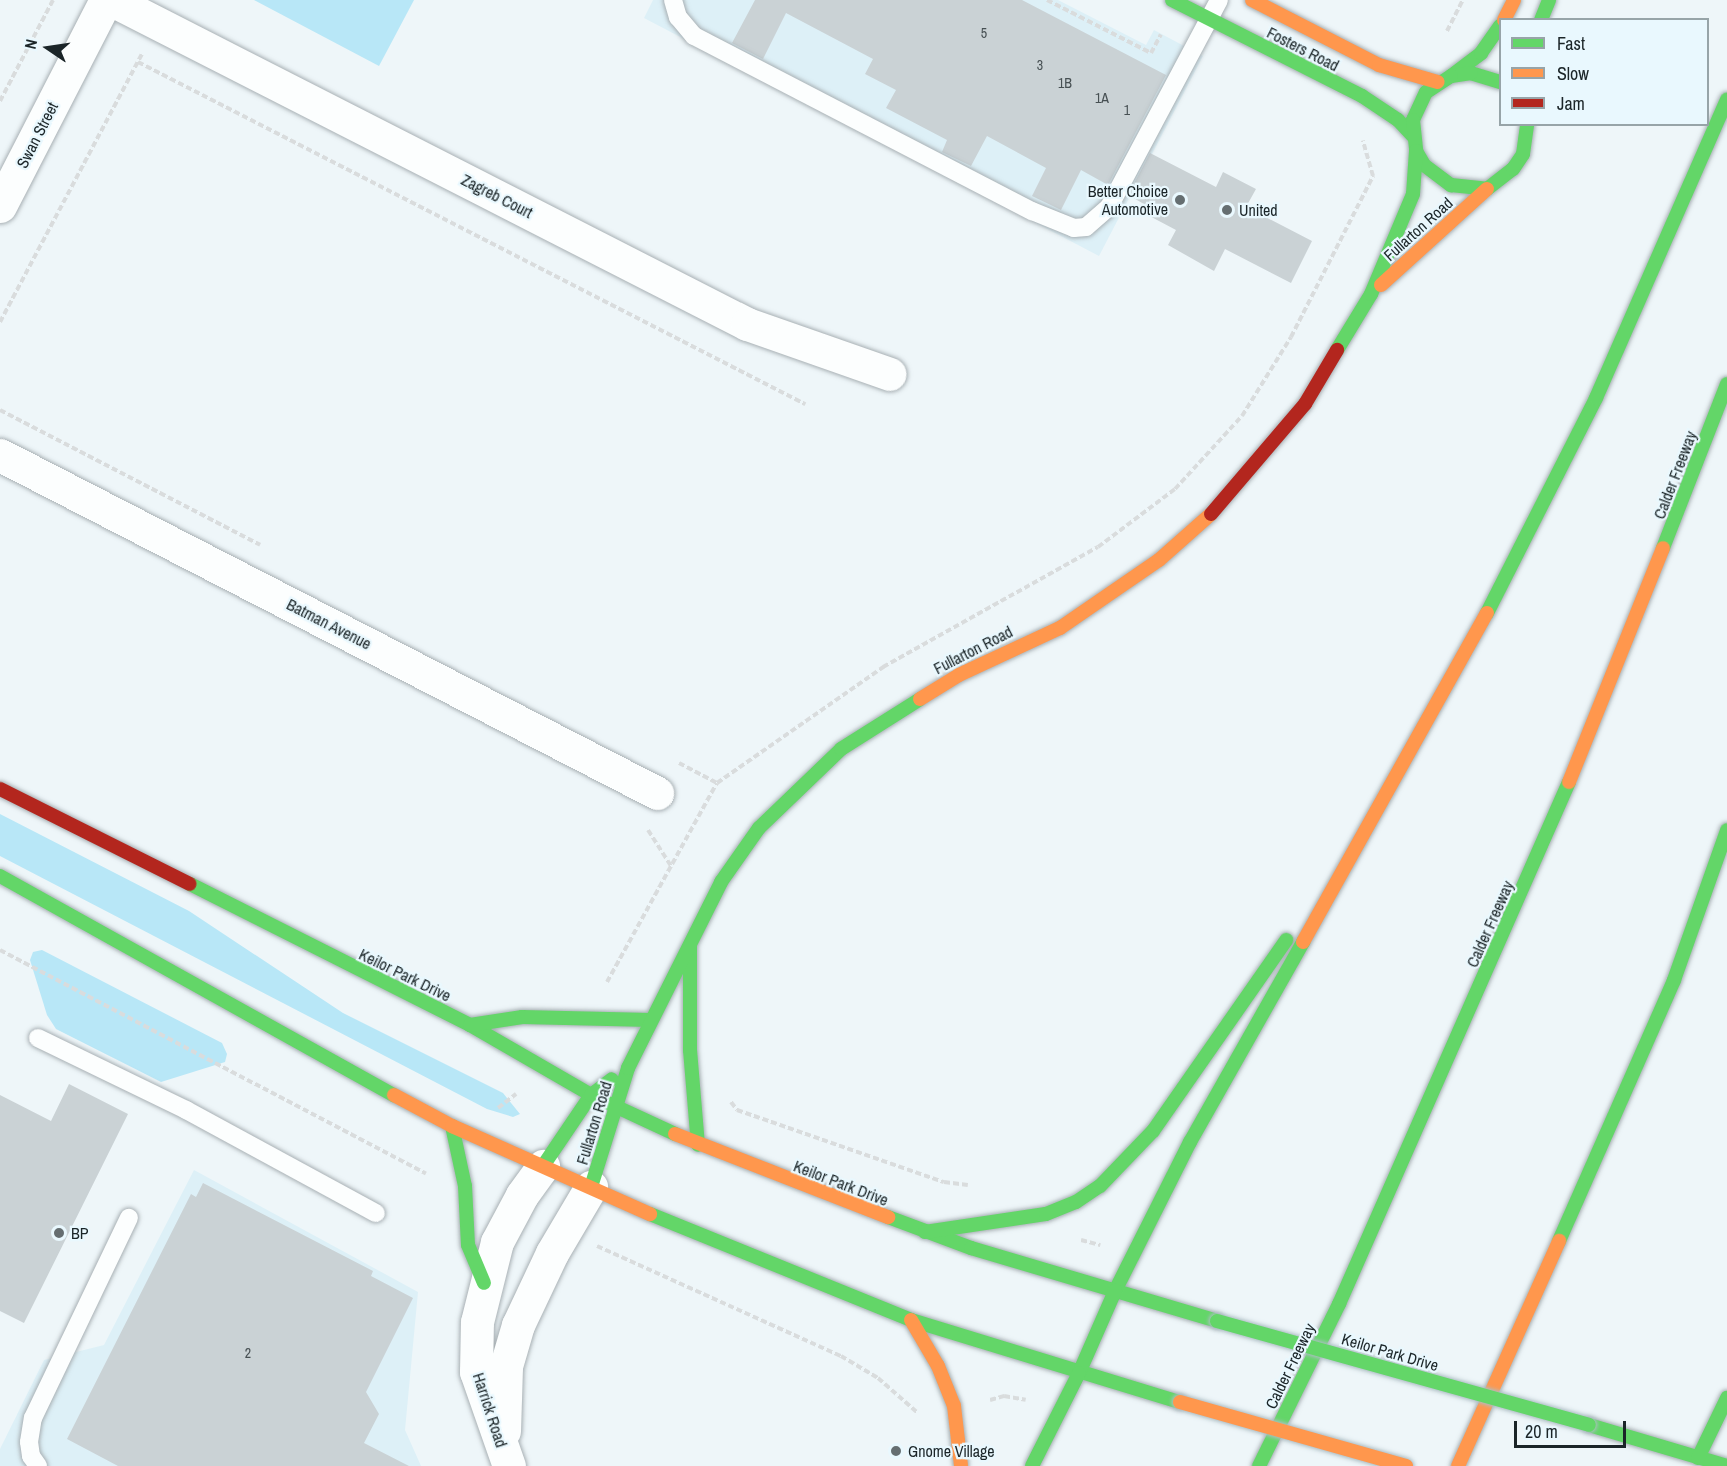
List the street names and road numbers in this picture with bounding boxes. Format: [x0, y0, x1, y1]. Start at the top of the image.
street label: Fosters Road [1264, 23, 1342, 75]
street label: Swan Street [12, 99, 62, 171]
street label: Zagreb Court [458, 170, 536, 222]
street label: Fullarton Road [1380, 193, 1456, 265]
street label: Calder Freeway [1649, 428, 1701, 522]
street label: Batman Avenue [283, 594, 375, 654]
street label: Fullarton Road [930, 622, 1016, 678]
street label: Calder Freeway [1462, 878, 1518, 970]
street label: Keilor Park Drive [356, 944, 454, 1006]
street label: Fullarton Road [572, 1079, 616, 1167]
street label: Keilor Park Drive [791, 1156, 891, 1210]
street label: Calder Freeway [1261, 1320, 1319, 1412]
street label: Keilor Park Drive [1339, 1329, 1441, 1375]
street label: Harrick Road [469, 1370, 511, 1450]

